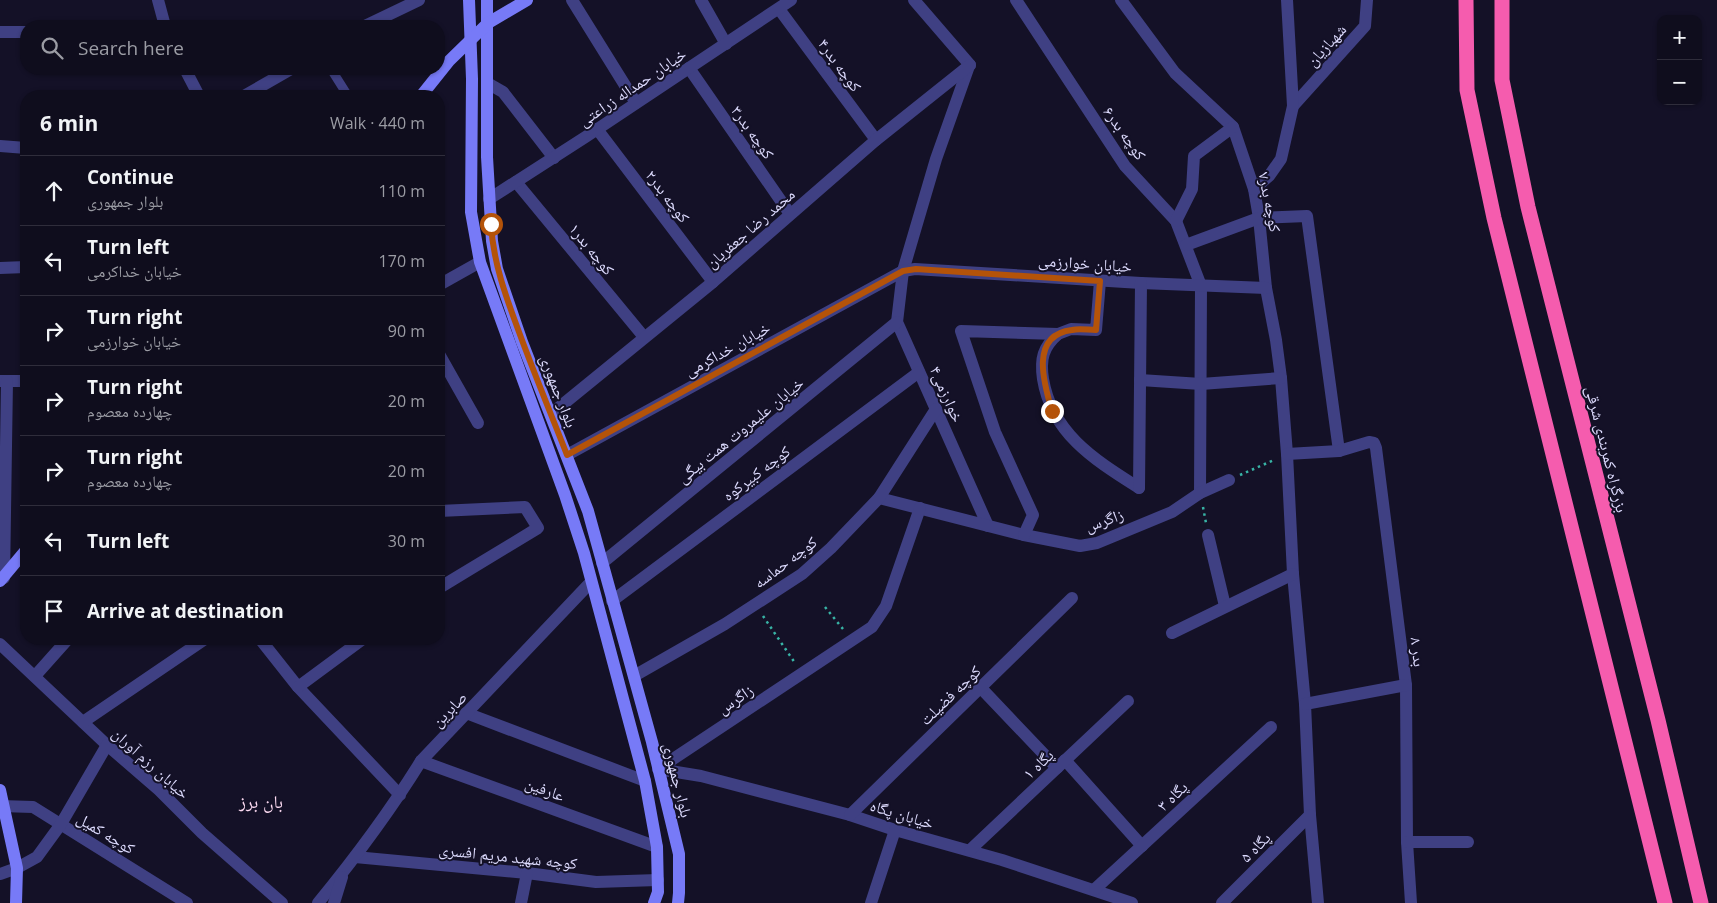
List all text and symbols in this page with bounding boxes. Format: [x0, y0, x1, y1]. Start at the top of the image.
map controls [1657, 15, 1702, 105]
button: + [1657, 15, 1702, 60]
street label: شهبازیان [1301, 19, 1351, 71]
search box [20, 20, 445, 75]
icon: search [38, 34, 66, 62]
street label: کوچه بدر۴ [813, 34, 867, 96]
text: Search here [78, 35, 184, 61]
street label: خیابان حمداله زراعتی [574, 43, 690, 131]
button: − [1657, 60, 1702, 105]
street label: کوچه بدر۳ [726, 101, 780, 164]
street label: کوچه بدر۶ [1098, 102, 1152, 165]
text: 6 min [40, 109, 98, 137]
text: Walk · 440 m [330, 112, 425, 134]
text: Continue [87, 164, 174, 190]
street label: کوچه بدر۲ [641, 165, 695, 227]
street label: کوچه بدر۷ [1253, 170, 1287, 234]
icon: ahead [40, 177, 68, 205]
text: 110 m [379, 180, 425, 202]
street label: محمد رضا جعفریان [701, 183, 799, 273]
text: بلوار جمهوری [87, 190, 163, 212]
route start [480, 213, 503, 236]
street label: کوچه بدر۱ [564, 218, 620, 280]
text: Turn left [87, 234, 169, 260]
icon: left [40, 247, 68, 275]
street label: خیابان خوارزمی [1037, 249, 1133, 277]
text: 170 m [379, 250, 425, 272]
text: خیابان خداکرمی [87, 260, 182, 282]
text: Turn right [87, 304, 182, 330]
street label: خیابان خداکرمی [680, 316, 774, 382]
icon: right [40, 317, 68, 345]
text: 90 m [388, 320, 425, 342]
text: خیابان خوارزمی [87, 330, 181, 352]
street label: بلوار جمهوری [535, 351, 583, 431]
street label: خوارزمی۴ [925, 362, 969, 426]
street label: خیابان علیمروت همت بیگی [672, 372, 808, 488]
text: Turn right [87, 374, 182, 400]
street label: بزرگراه کمربندی شرقی [1581, 383, 1633, 515]
icon: right [40, 387, 68, 415]
text: 20 m [388, 390, 425, 412]
text: چهارده معصوم [87, 400, 173, 422]
route end [1041, 400, 1064, 423]
street label: کوچه کبیرکوه [717, 440, 795, 506]
text: Turn right [87, 444, 182, 470]
icon: right [40, 457, 68, 485]
text: 20 m [388, 460, 425, 482]
text: چهارده معصوم [87, 470, 173, 492]
street label: زاگرس [1082, 503, 1126, 537]
icon: left [40, 527, 68, 555]
text: Turn left [87, 528, 169, 554]
text: 30 m [388, 530, 425, 552]
street label: کوچه حماسه [749, 531, 822, 593]
icon: arrive [40, 597, 68, 625]
text: Arrive at destination [87, 598, 284, 624]
street label: بدر ۸ [1405, 636, 1431, 668]
street label: کوچه فضیلت [914, 660, 986, 730]
street label: زاگرس [713, 679, 757, 719]
street label: صابرین [426, 686, 472, 732]
street label: خیابان رزم آوران [108, 722, 194, 804]
street label: بلوار جمهوری [658, 740, 698, 820]
street label: پگاه ۱ [1018, 744, 1058, 784]
street label: عارفین [522, 772, 568, 806]
street label: پگاه ۳ [1152, 776, 1192, 816]
district label: بان برز [238, 789, 283, 813]
street label: خیابان پگاه [868, 794, 936, 834]
street label: کوچه کمیل [73, 807, 139, 859]
street label: پگاه ۵ [1235, 827, 1275, 867]
street label: کوچه شهید مریم افسری [438, 838, 579, 874]

